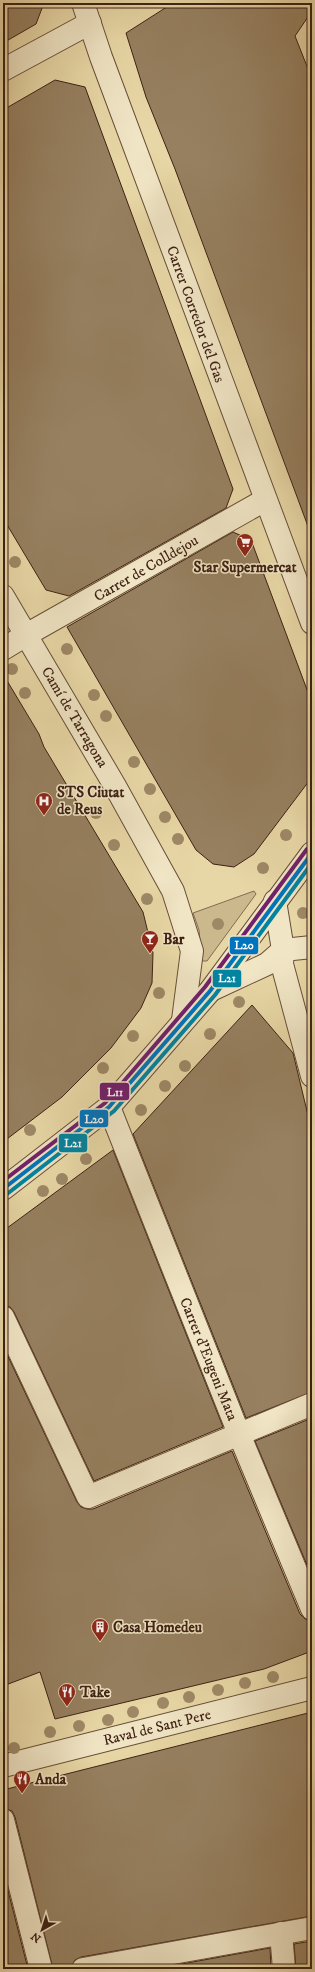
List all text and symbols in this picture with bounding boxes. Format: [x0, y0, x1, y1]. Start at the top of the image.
street label: Carrer Corredor del Gas [162, 243, 229, 385]
street label: Carrer de Colldejou [91, 531, 202, 606]
supermarket icon: Star Supermercat [235, 532, 255, 557]
place label: Star Supermercat [194, 558, 297, 577]
street label: Camí de Tarragona [37, 663, 112, 772]
place label: STS Ciutat de Reus [57, 783, 124, 819]
hospital icon: STS Ciutat de Reus [34, 791, 54, 816]
bar icon: Bar [140, 929, 160, 954]
place label: Bar [163, 930, 185, 949]
line badge: L20 [229, 936, 259, 955]
text: L20 [234, 939, 254, 953]
line badge: L21 [212, 969, 242, 988]
text: L21 [218, 972, 236, 986]
line badge: L11 [99, 1082, 130, 1101]
text: L11 [107, 1086, 123, 1100]
line badge: L20 [79, 1109, 109, 1128]
text: L20 [84, 1113, 104, 1127]
line badge: L21 [58, 1133, 88, 1153]
text: L21 [64, 1137, 82, 1151]
street label: Carrer d'Eugeni Mata [175, 1295, 242, 1424]
building icon: Casa Homedeu [90, 1617, 110, 1642]
place label: Casa Homedeu [113, 1618, 203, 1637]
restaurant icon: Take [57, 1682, 77, 1707]
place label: Take [79, 1683, 111, 1702]
street label: Raval de Sant Pere [101, 1705, 213, 1750]
restaurant icon: Anda [12, 1769, 32, 1794]
place label: Anda [34, 1770, 67, 1789]
north arrow [22, 1910, 62, 1950]
text: N [28, 1929, 44, 1945]

